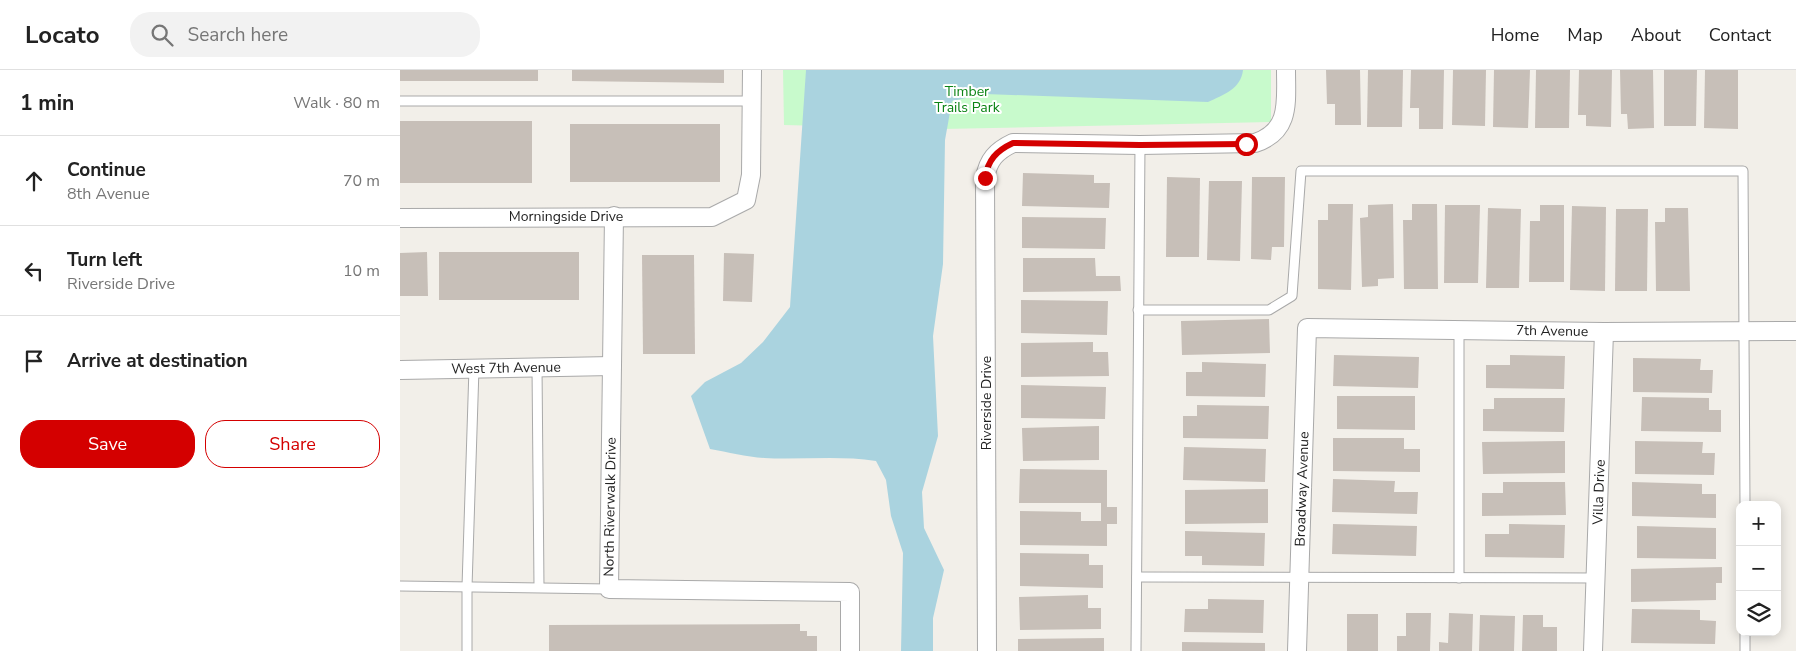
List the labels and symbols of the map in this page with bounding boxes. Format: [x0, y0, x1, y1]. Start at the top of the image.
park label: Timber Trails Park [934, 82, 1001, 117]
route start [1235, 133, 1258, 156]
route end [974, 167, 997, 190]
street label: Morningside Drive [509, 207, 623, 226]
street label: 7th Avenue [1516, 321, 1588, 341]
street label: Riverside Drive [977, 356, 996, 450]
street label: West 7th Avenue [451, 358, 561, 378]
street label: Broadway Avenue [1290, 431, 1314, 547]
street label: North Riverwalk Drive [599, 437, 621, 577]
street label: Villa Drive [1588, 459, 1610, 526]

